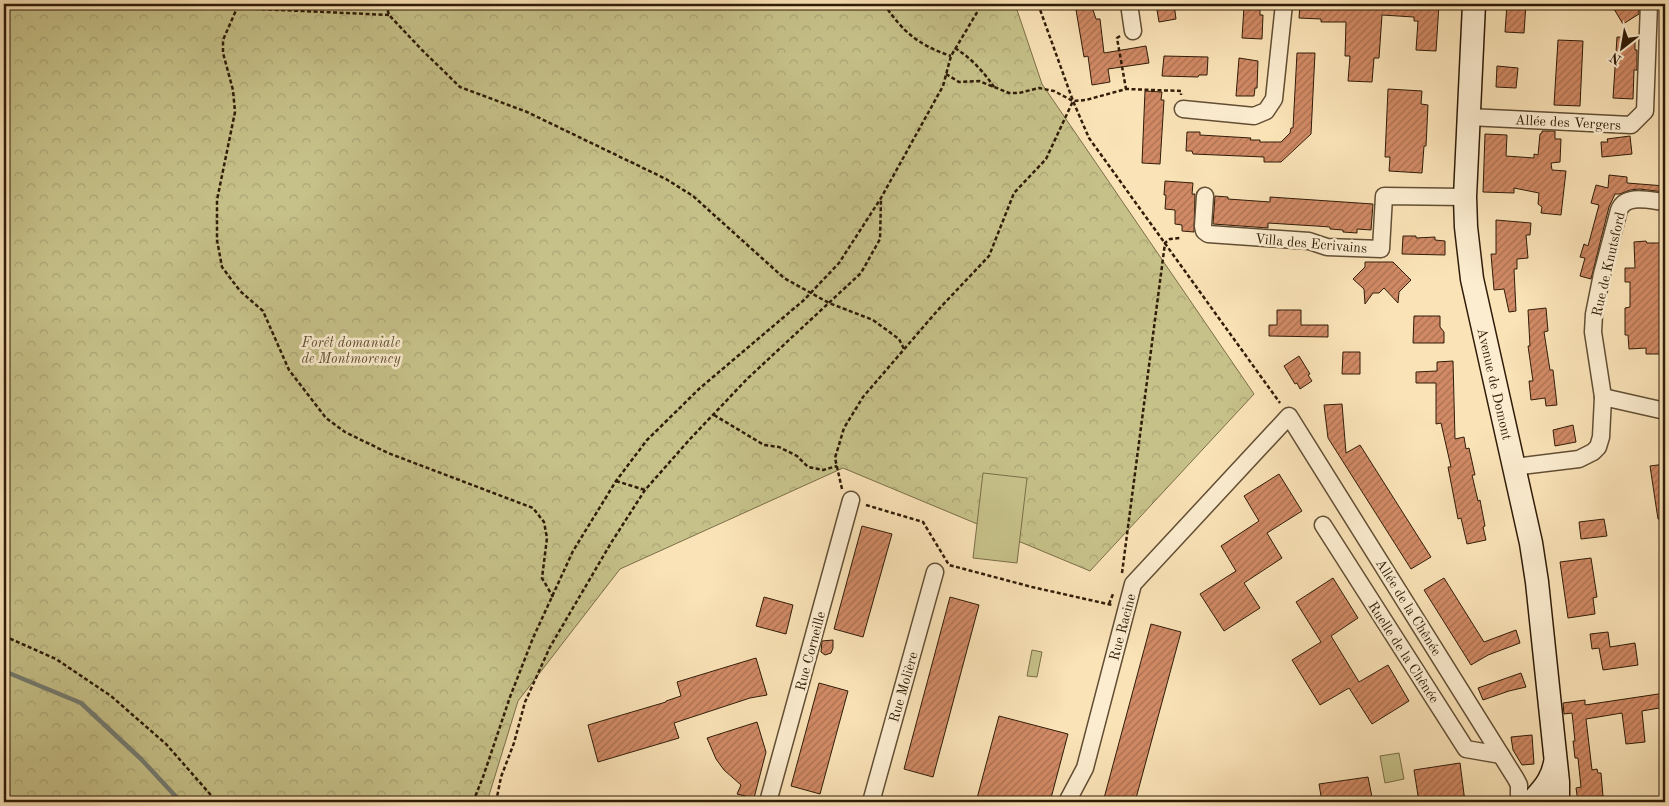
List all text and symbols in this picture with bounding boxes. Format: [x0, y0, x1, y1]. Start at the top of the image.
north arrow [1596, 22, 1646, 72]
text: N [1607, 49, 1624, 67]
street label: Allée des Vergers [1515, 113, 1621, 133]
street label: Rue de Knutsford [1590, 211, 1628, 318]
street label: Villa des Ecrivains [1254, 232, 1368, 256]
street label: Avenue de Domont [1474, 327, 1514, 442]
park label: Forêt domaniale de Montmorency [301, 336, 401, 367]
street label: Allée de la Chênée [1373, 557, 1444, 658]
street label: Rue Racine [1107, 592, 1139, 662]
street label: Ruelle de la Chênée [1365, 599, 1441, 706]
street label: Rue Corneille [794, 610, 828, 693]
street label: Rue Molière [887, 650, 921, 724]

